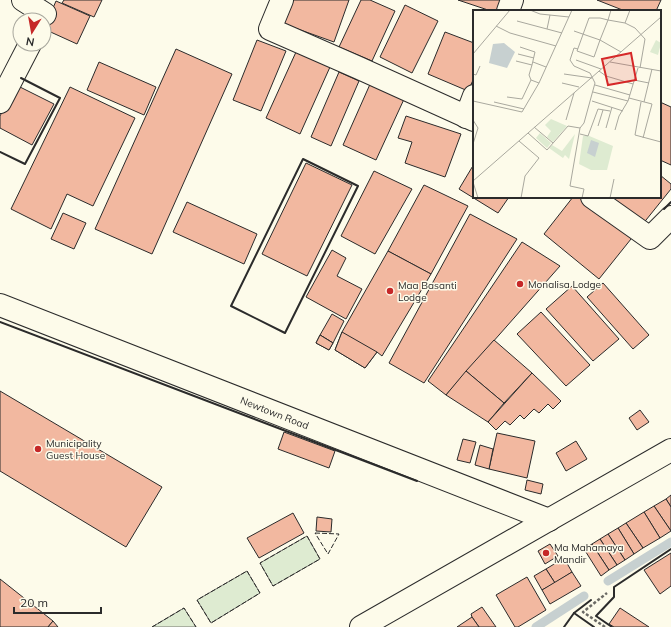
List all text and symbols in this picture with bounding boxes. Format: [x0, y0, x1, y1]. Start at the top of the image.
inset map [473, 10, 661, 198]
north arrow [12, 12, 52, 52]
text: N [25, 34, 36, 49]
place label: Monalisa Lodge [528, 278, 601, 291]
place label: Maa Basanti Lodge [398, 279, 457, 304]
marker: Monalisa Lodge [515, 279, 525, 289]
marker: Maa Basanti Lodge [385, 286, 395, 296]
street label: Newtown Road [239, 393, 311, 432]
place label: Municipality Guest House [46, 437, 105, 462]
marker: Municipality Guest House [33, 444, 43, 454]
place label: Ma Mahamaya Mandir [554, 541, 624, 566]
marker: Ma Mahamaya Mandir [541, 548, 551, 558]
scale bar [14, 589, 101, 615]
text: 20 m [20, 595, 48, 610]

